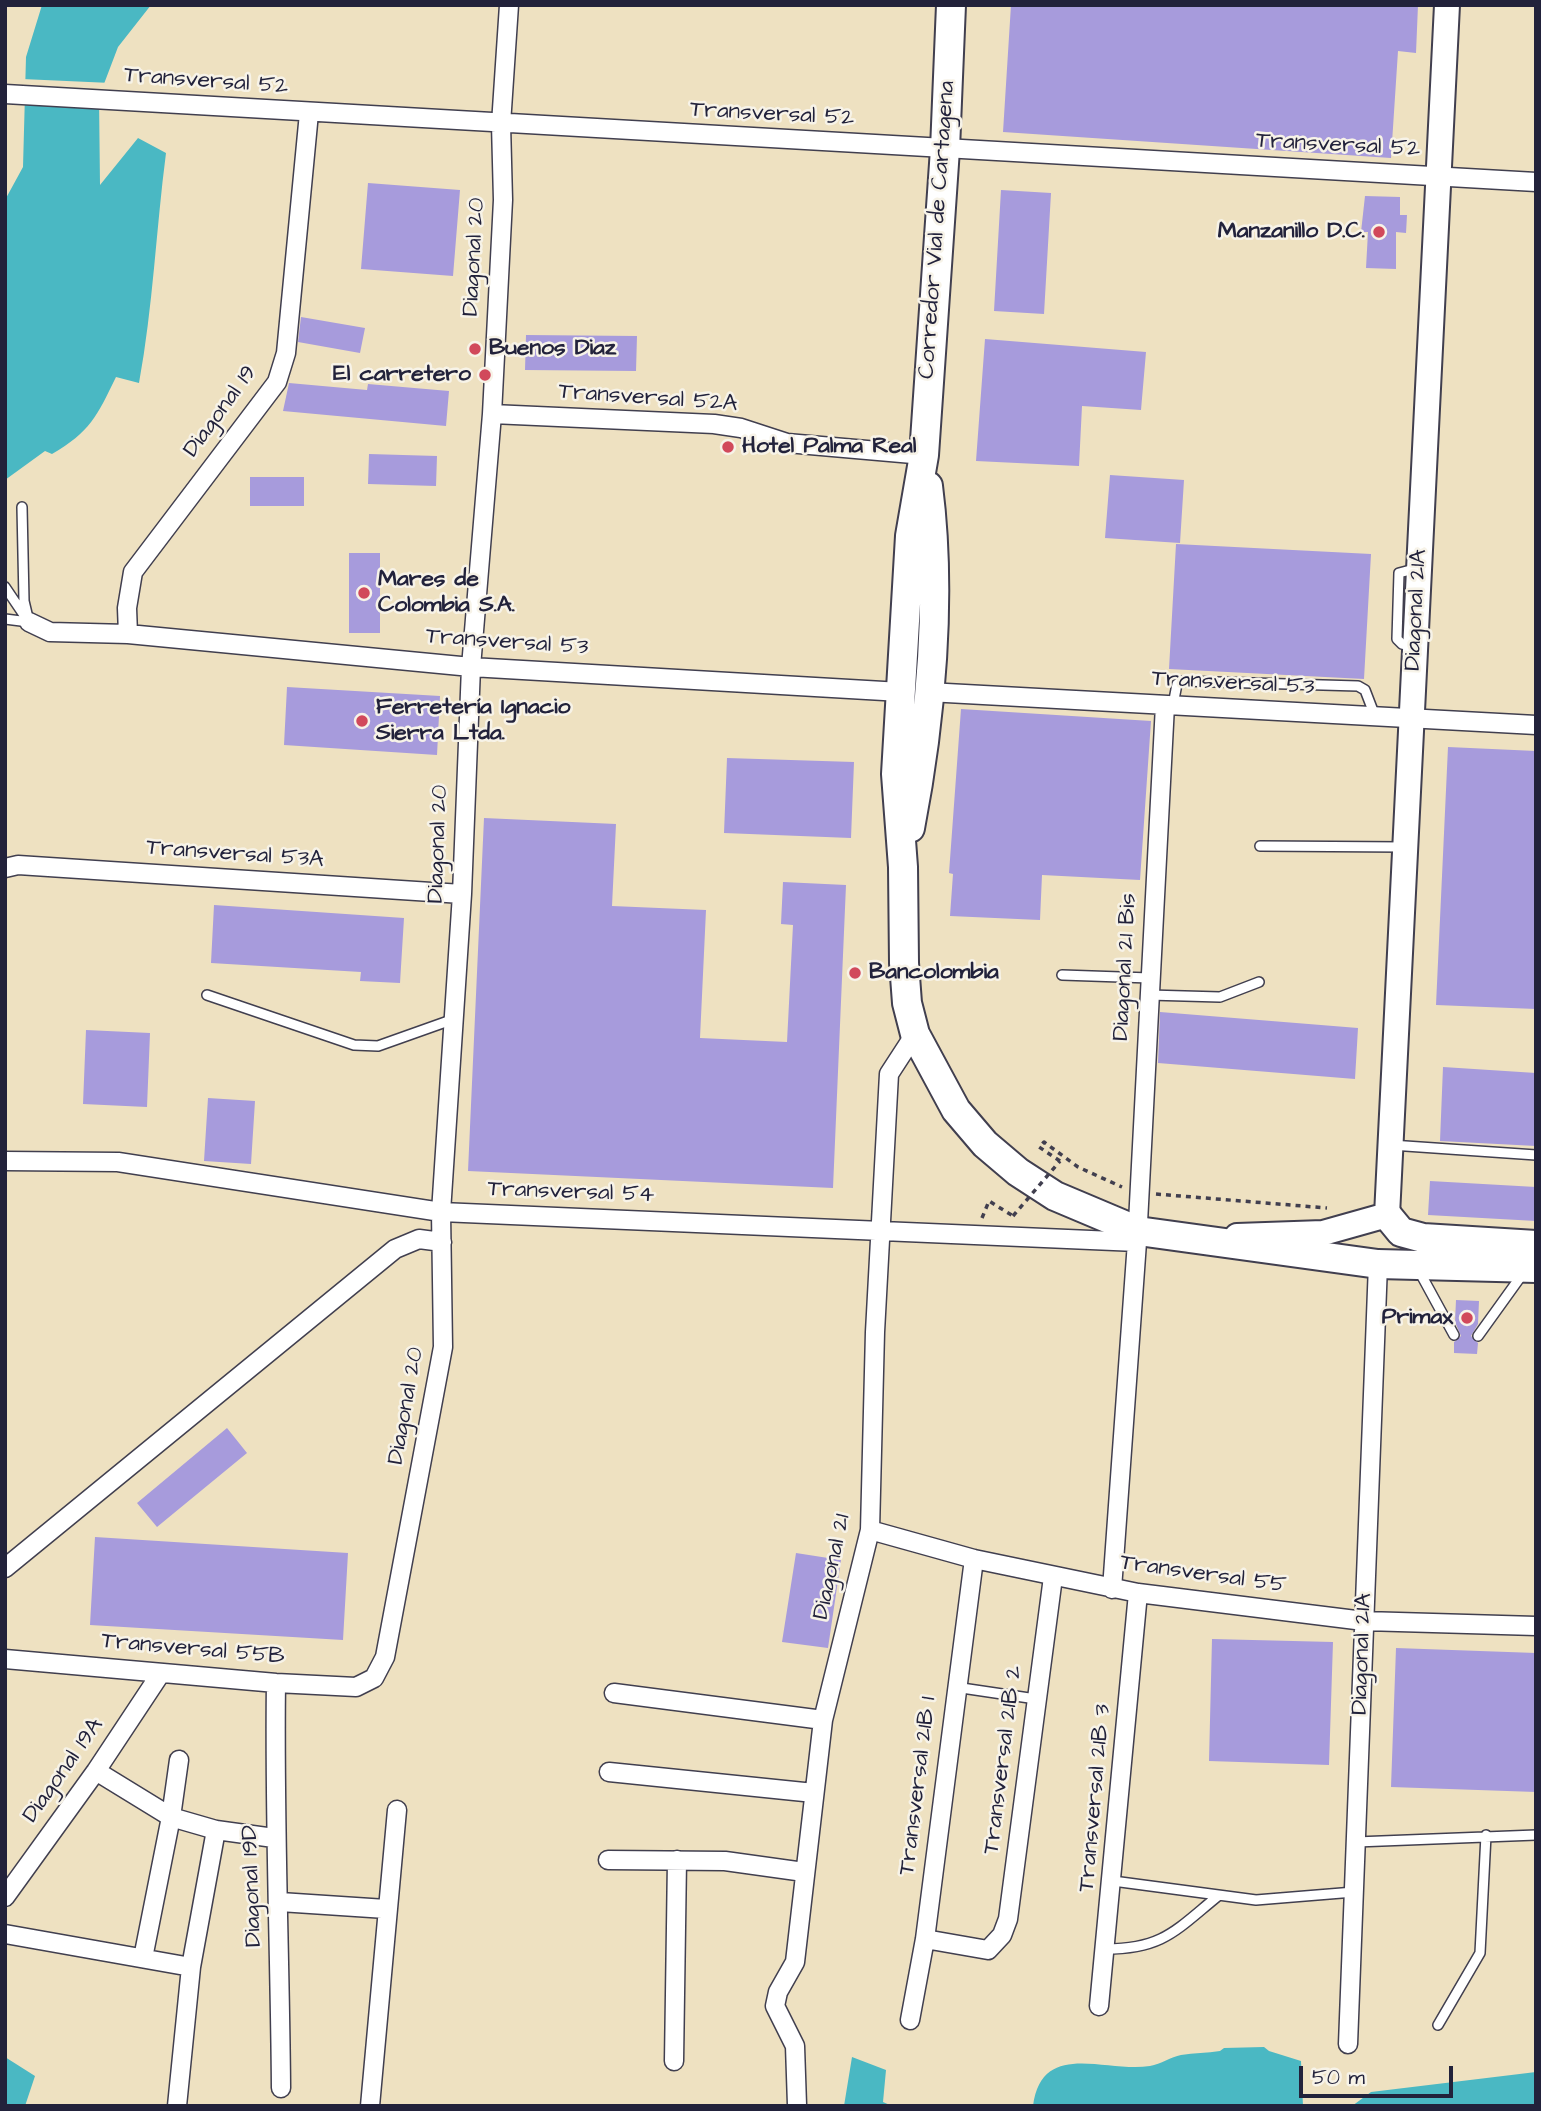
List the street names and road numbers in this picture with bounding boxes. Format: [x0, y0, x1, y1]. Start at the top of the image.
street label: Transversal 52 [123, 63, 289, 101]
street label: Corredor Vial de Cartagena [914, 80, 962, 380]
street label: Transversal 52 [689, 97, 855, 133]
street label: Transversal 52 [1255, 128, 1421, 164]
street label: Diagonal 20 [458, 197, 492, 317]
street label: Diagonal 19 [178, 361, 264, 463]
street label: Transversal 52A [558, 379, 738, 419]
street label: Diagonal 21A [1400, 548, 1434, 672]
street label: Transversal 53 [425, 624, 589, 662]
street label: Transversal 53 [1151, 666, 1315, 702]
street label: Diagonal 20 [423, 784, 455, 904]
street label: Transversal 53A [145, 835, 325, 875]
street label: Diagonal 21 Bis [1108, 893, 1144, 1041]
street label: Transversal 54 [487, 1176, 655, 1210]
street label: Diagonal 20 [383, 1345, 431, 1467]
street label: Diagonal 21 [808, 1512, 858, 1622]
street label: Transversal 55 [1118, 1550, 1288, 1600]
street label: Diagonal 21A [1347, 1593, 1379, 1715]
street label: Transversal 55B [100, 1628, 286, 1672]
street label: Transversal 21B 2 [979, 1664, 1029, 1856]
street label: Transversal 21B 1 [894, 1695, 944, 1877]
street label: Transversal 21B 3 [1074, 1703, 1118, 1893]
street label: Diagonal 19A [18, 1713, 110, 1829]
street label: Diagonal 19D [237, 1825, 269, 1947]

